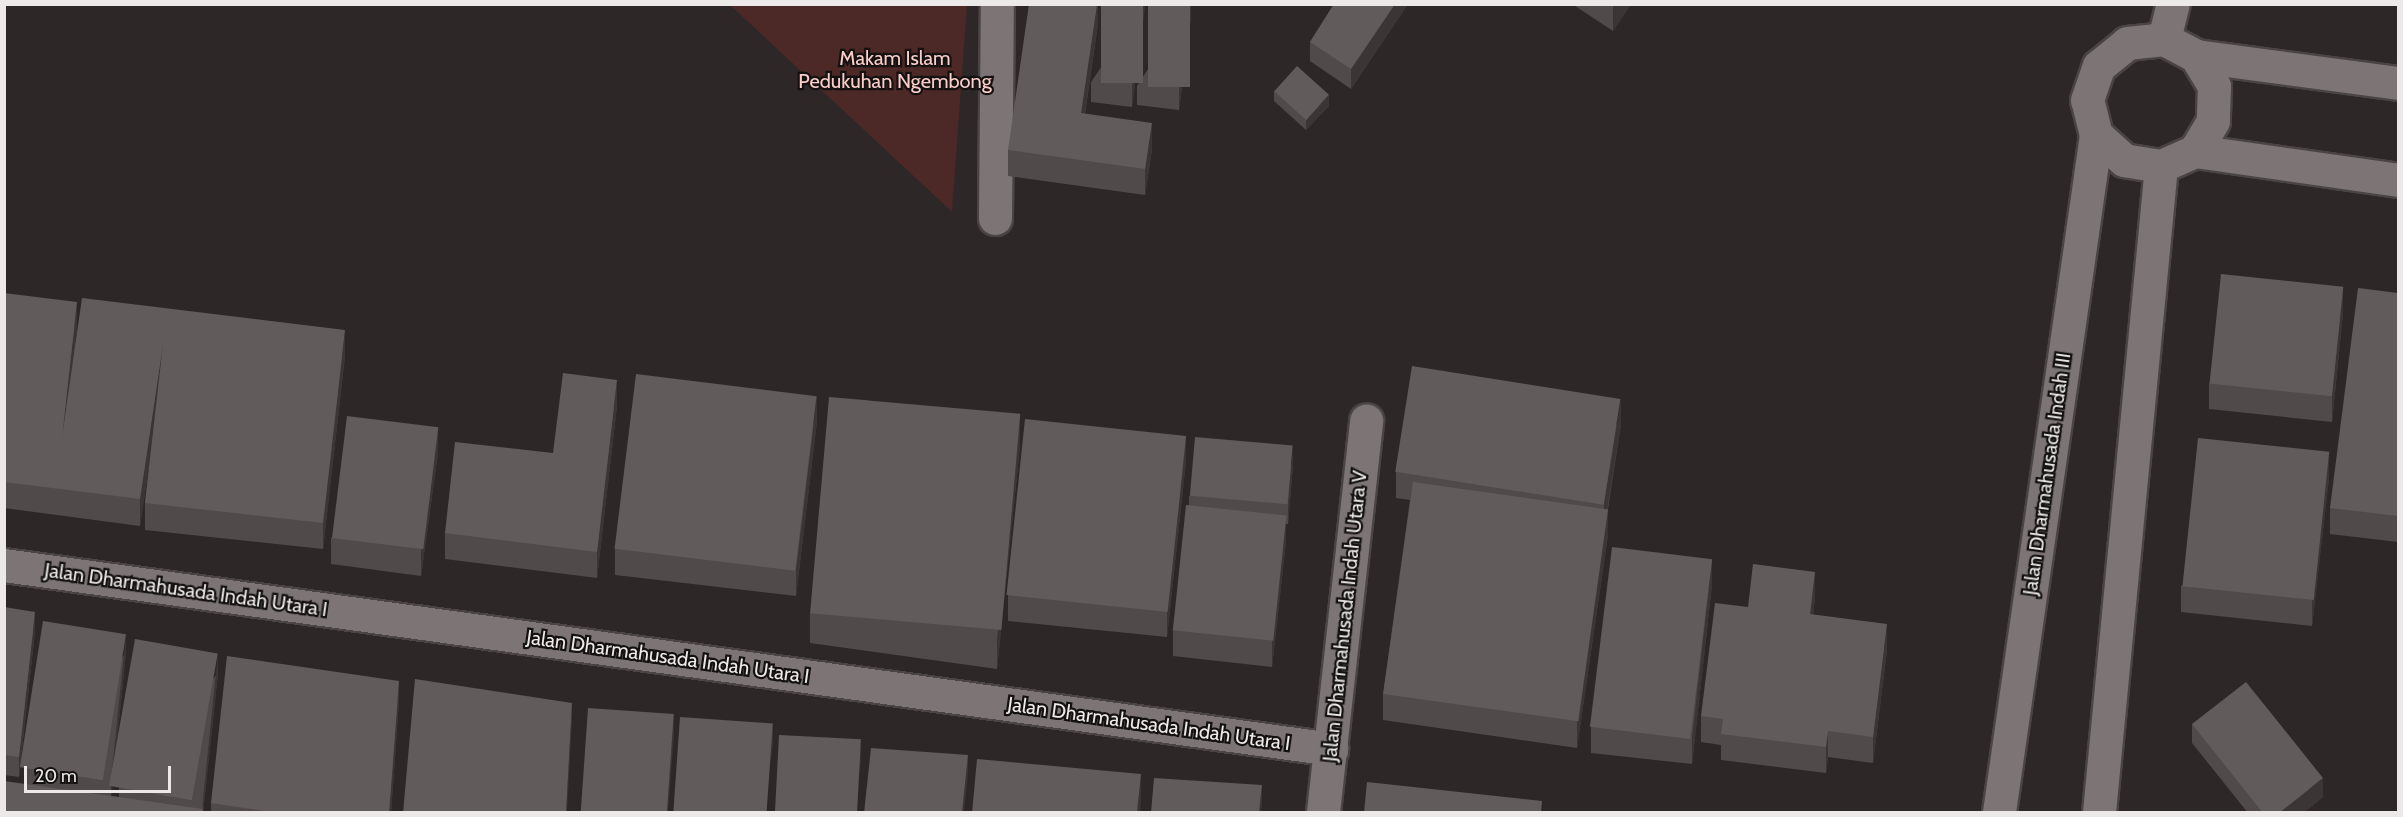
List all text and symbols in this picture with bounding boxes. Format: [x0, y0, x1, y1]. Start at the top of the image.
park label: Makam Islam Pedukuhan Ngembong [798, 46, 992, 93]
street label: Jalan Dharmahusada Indah III [2018, 351, 2076, 597]
street label: Jalan Dharmahusada Indah Utara V [1318, 469, 1372, 763]
street label: Jalan Dharmahusada Indah Utara I [43, 558, 329, 622]
street label: Jalan Dharmahusada Indah Utara I [525, 625, 811, 689]
street label: Jalan Dharmahusada Indah Utara I [1006, 692, 1292, 756]
scale bar [27, 754, 174, 792]
text: 20 m [35, 765, 77, 787]

